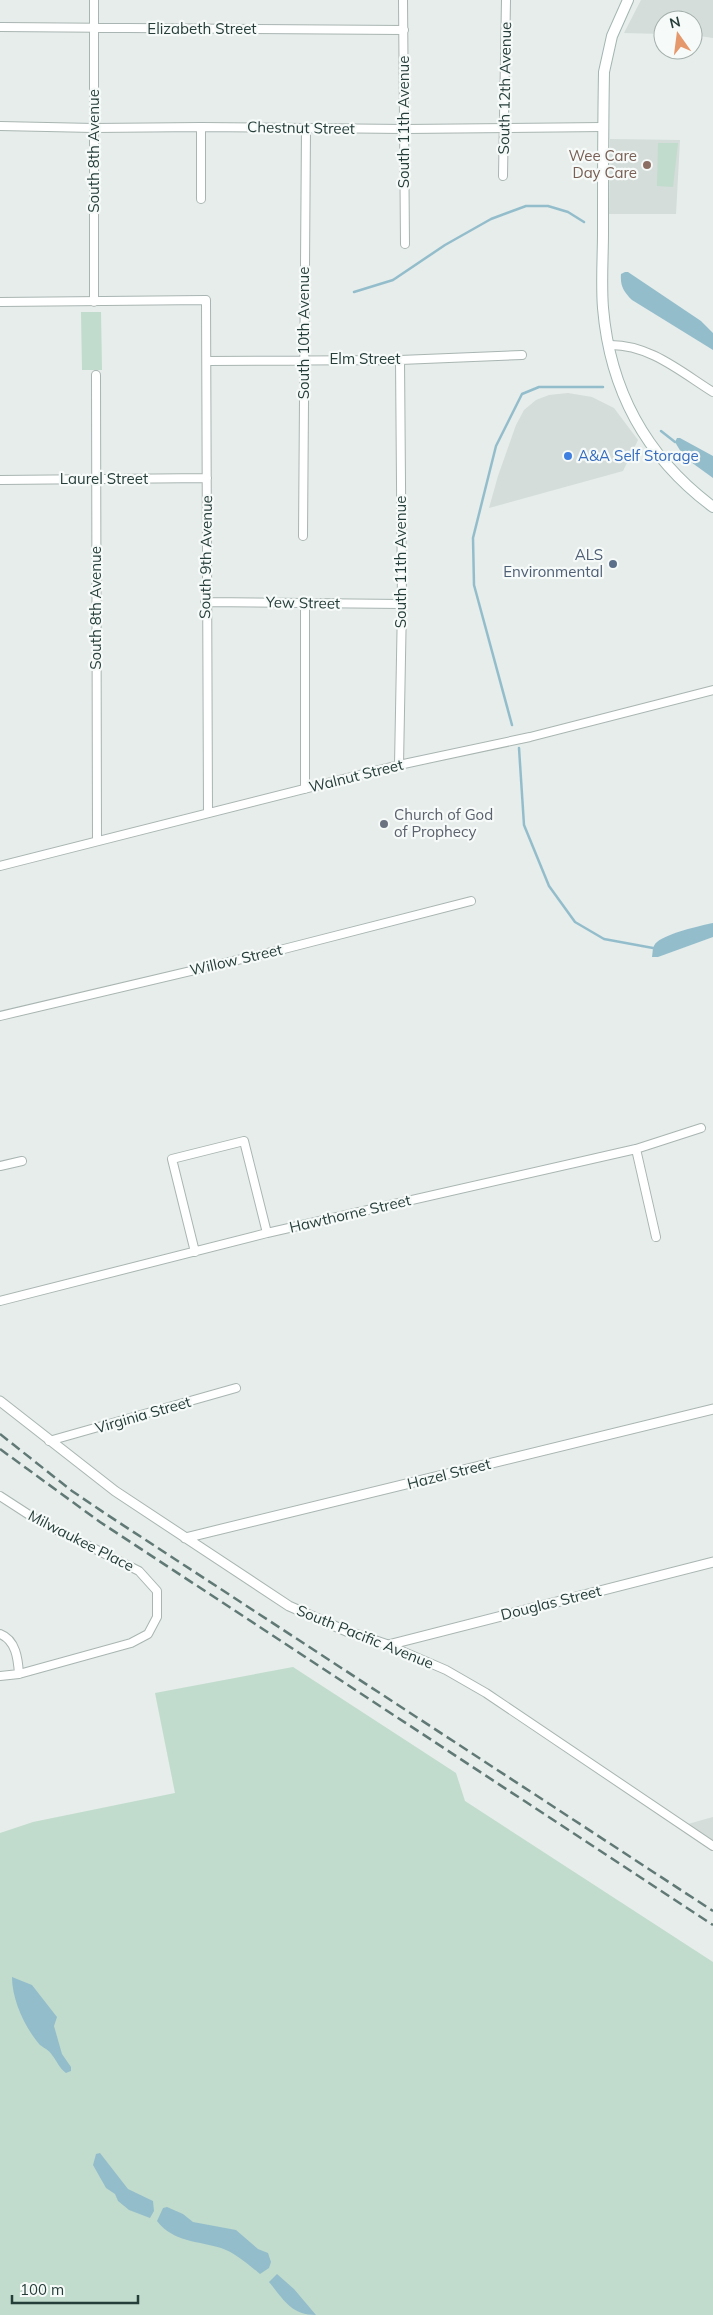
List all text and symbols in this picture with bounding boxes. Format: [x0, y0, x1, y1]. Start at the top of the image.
north arrow [653, 10, 703, 60]
text: N [668, 12, 682, 32]
street label: Elizabeth Street [147, 19, 257, 38]
street label: South 12th Avenue [494, 21, 515, 155]
street label: South 11th Avenue [394, 56, 413, 188]
street label: South 8th Avenue [84, 89, 103, 213]
street label: Chestnut Street [247, 117, 355, 138]
place label: Wee Care Day Care [568, 146, 637, 182]
marker: Wee Care Day Care [641, 159, 653, 171]
street label: South 10th Avenue [294, 267, 313, 399]
street label: Elm Street [330, 349, 400, 368]
place label: A&A Self Storage [578, 446, 699, 465]
marker: A&A Self Storage [562, 450, 574, 462]
street label: Laurel Street [60, 469, 148, 488]
street label: South 9th Avenue [195, 495, 216, 619]
street label: South 11th Avenue [391, 496, 410, 628]
place label: ALS Environmental [503, 545, 603, 581]
street label: South 8th Avenue [86, 546, 105, 670]
marker: ALS Environmental [607, 558, 619, 570]
street label: Yew Street [265, 592, 340, 613]
street label: Walnut Street [307, 755, 405, 796]
place label: Church of God of Prophecy [394, 805, 493, 841]
marker: Church of God of Prophecy [378, 818, 390, 830]
street label: Willow Street [188, 940, 284, 979]
street label: Hawthorne Street [287, 1190, 412, 1237]
street label: Virginia Street [93, 1392, 193, 1437]
street label: Hazel Street [405, 1454, 493, 1493]
street label: Milwaukee Place [25, 1506, 137, 1575]
street label: Douglas Street [499, 1581, 603, 1624]
street label: South Pacific Avenue [294, 1600, 436, 1673]
scale bar [12, 2272, 139, 2304]
text: 100 m [20, 2280, 64, 2299]

